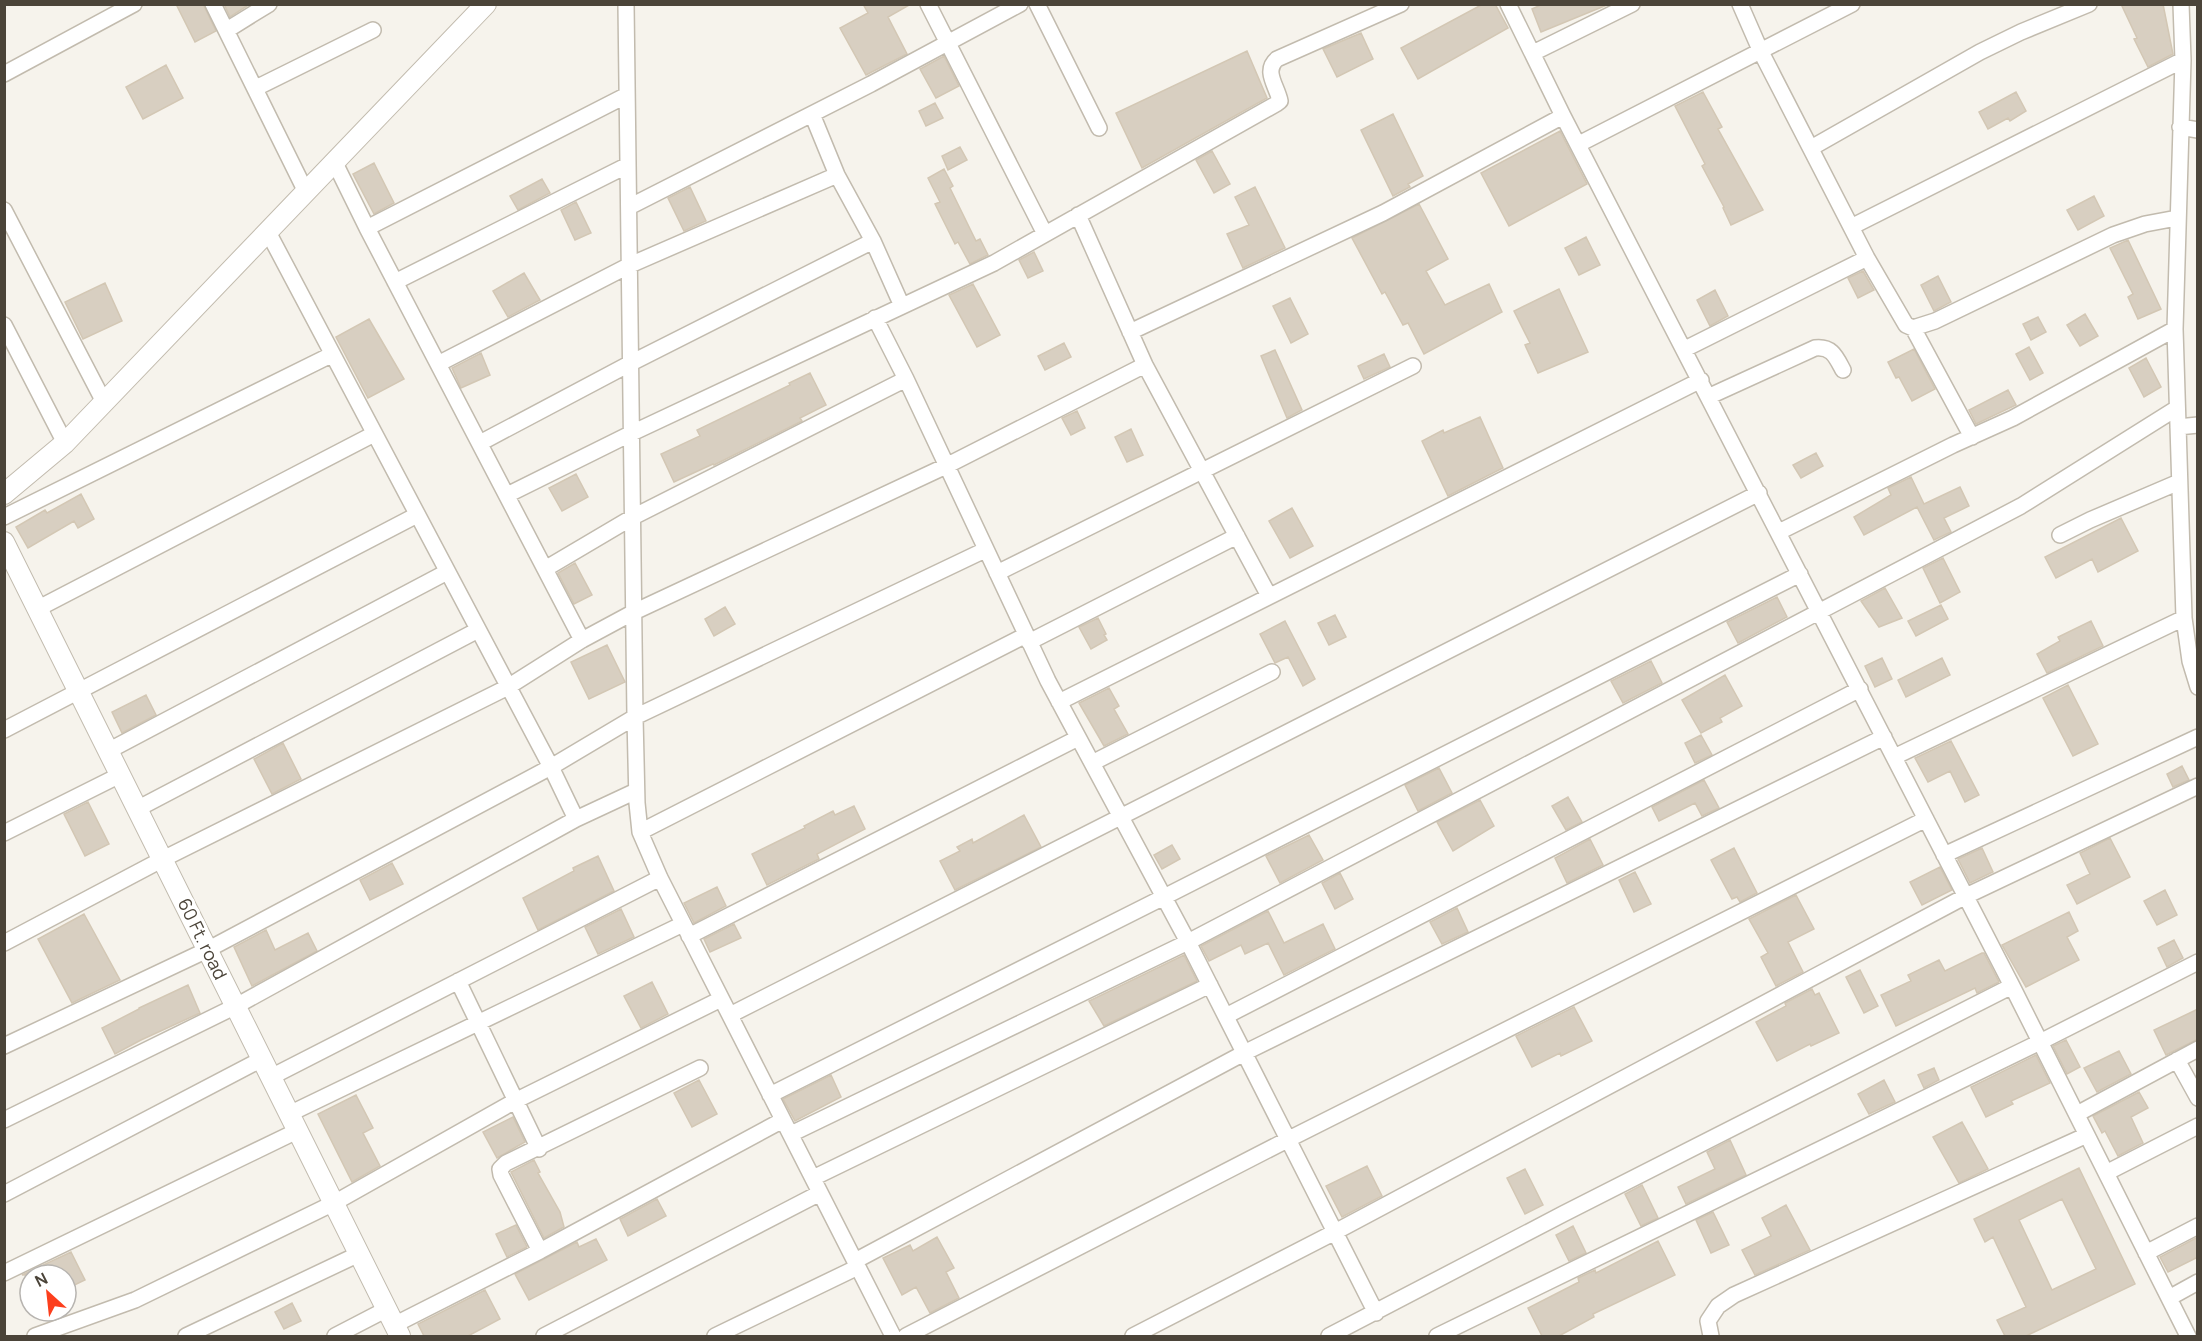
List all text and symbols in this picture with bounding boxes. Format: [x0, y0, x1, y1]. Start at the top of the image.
street label: 60 Ft. road [173, 894, 233, 983]
north arrow [18, 1263, 78, 1323]
text: N [31, 1267, 51, 1292]

